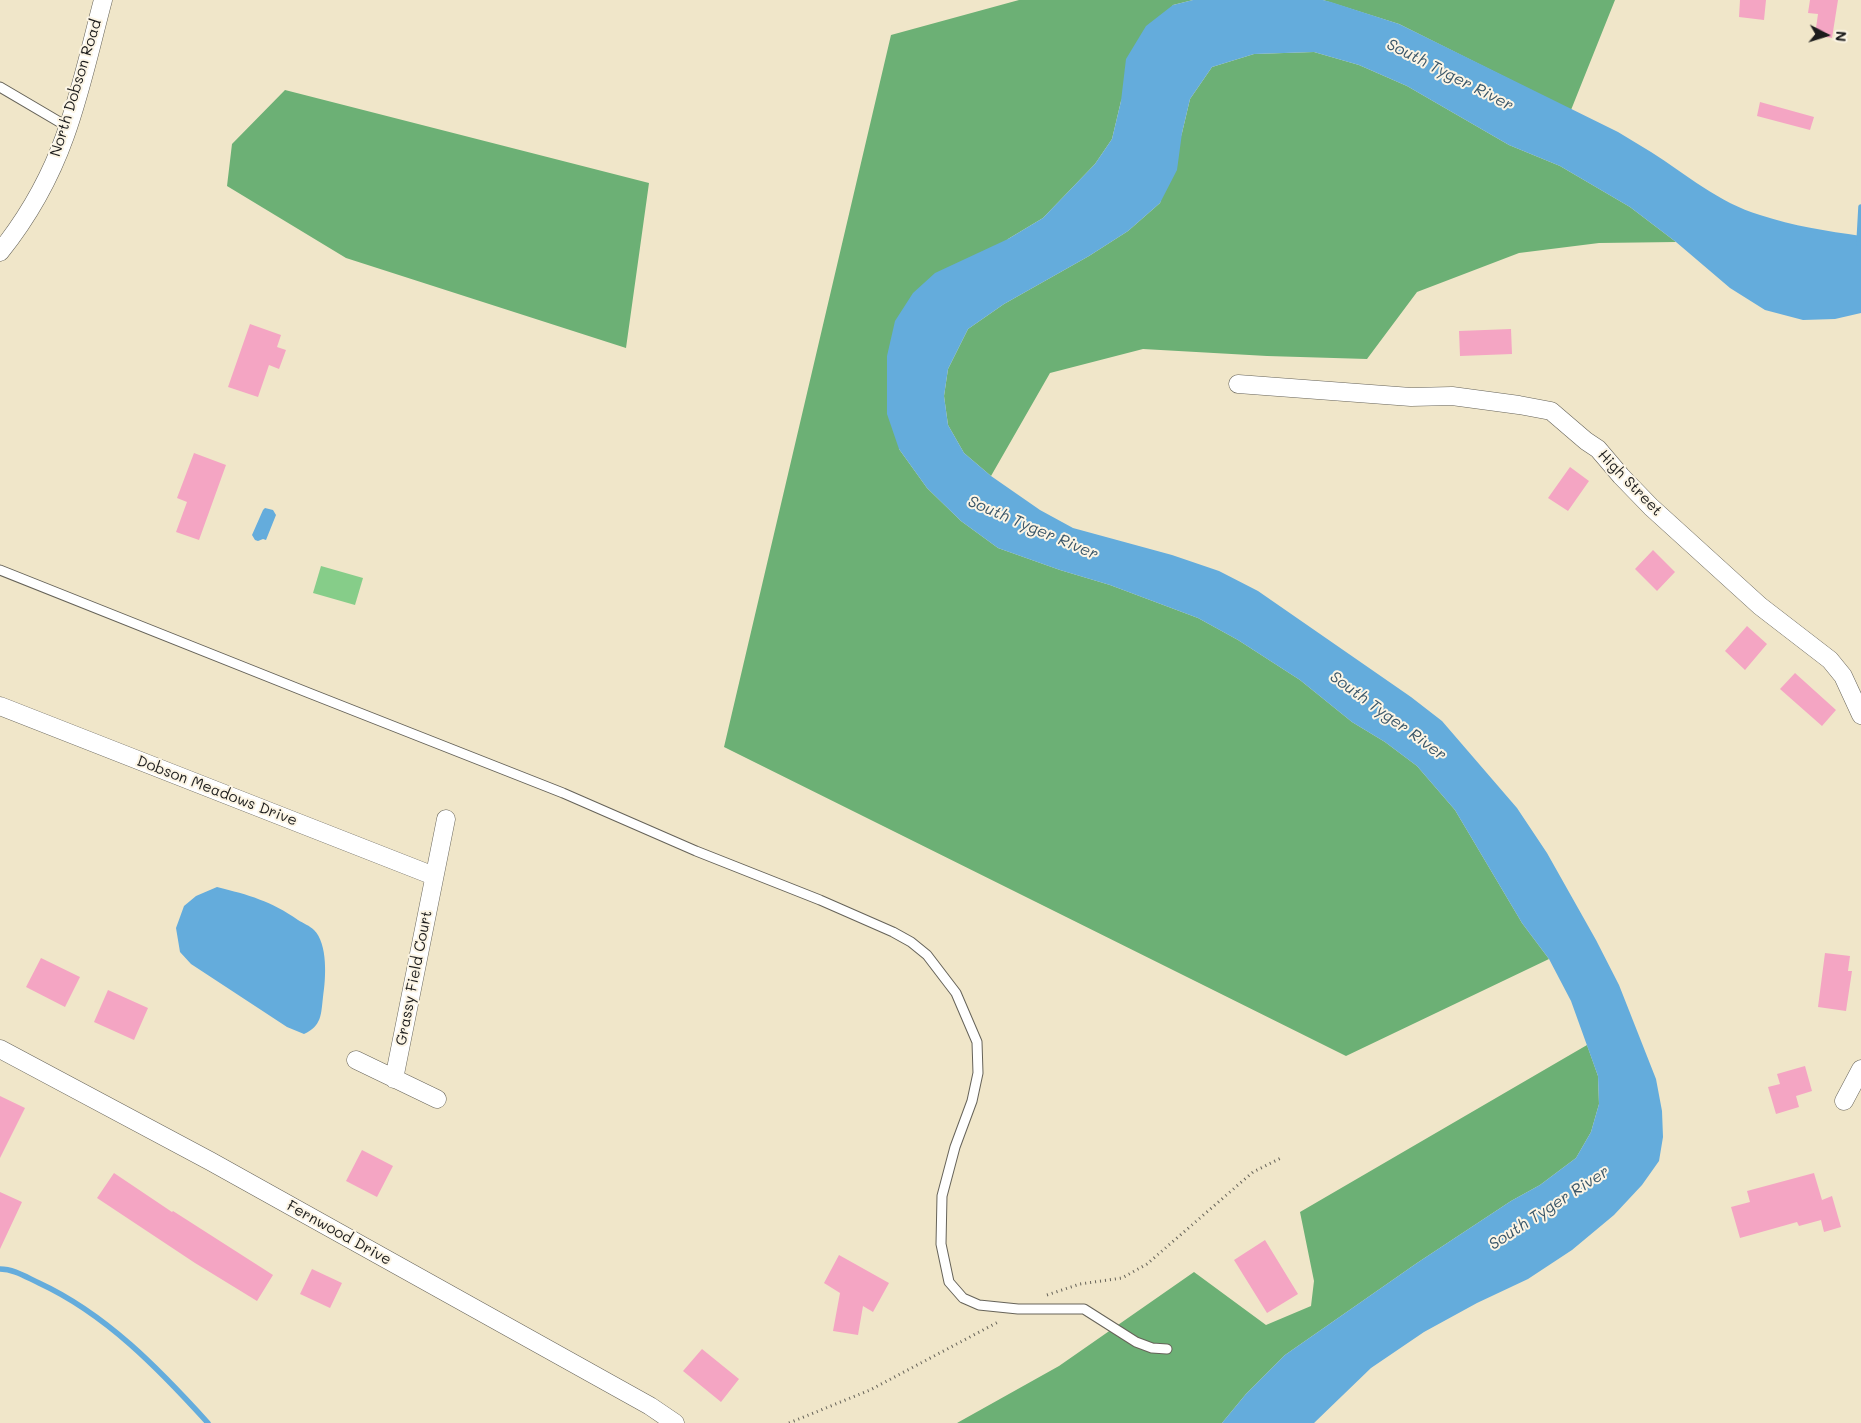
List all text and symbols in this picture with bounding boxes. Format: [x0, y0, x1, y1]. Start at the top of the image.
north arrow [1801, 10, 1851, 60]
street label: North Dobson Road [47, 17, 105, 159]
text: N [1832, 30, 1851, 42]
water label: South Tyger River [1383, 35, 1517, 115]
street label: High Street [1594, 446, 1666, 520]
water label: South Tyger River [965, 492, 1101, 564]
water label: South Tyger River [1326, 667, 1450, 765]
street label: Dobson Meadows Drive [134, 752, 300, 830]
street label: Grassy Field Court [392, 909, 436, 1047]
water label: South Tyger River [1485, 1162, 1613, 1254]
street label: Fernwood Drive [284, 1197, 394, 1269]

